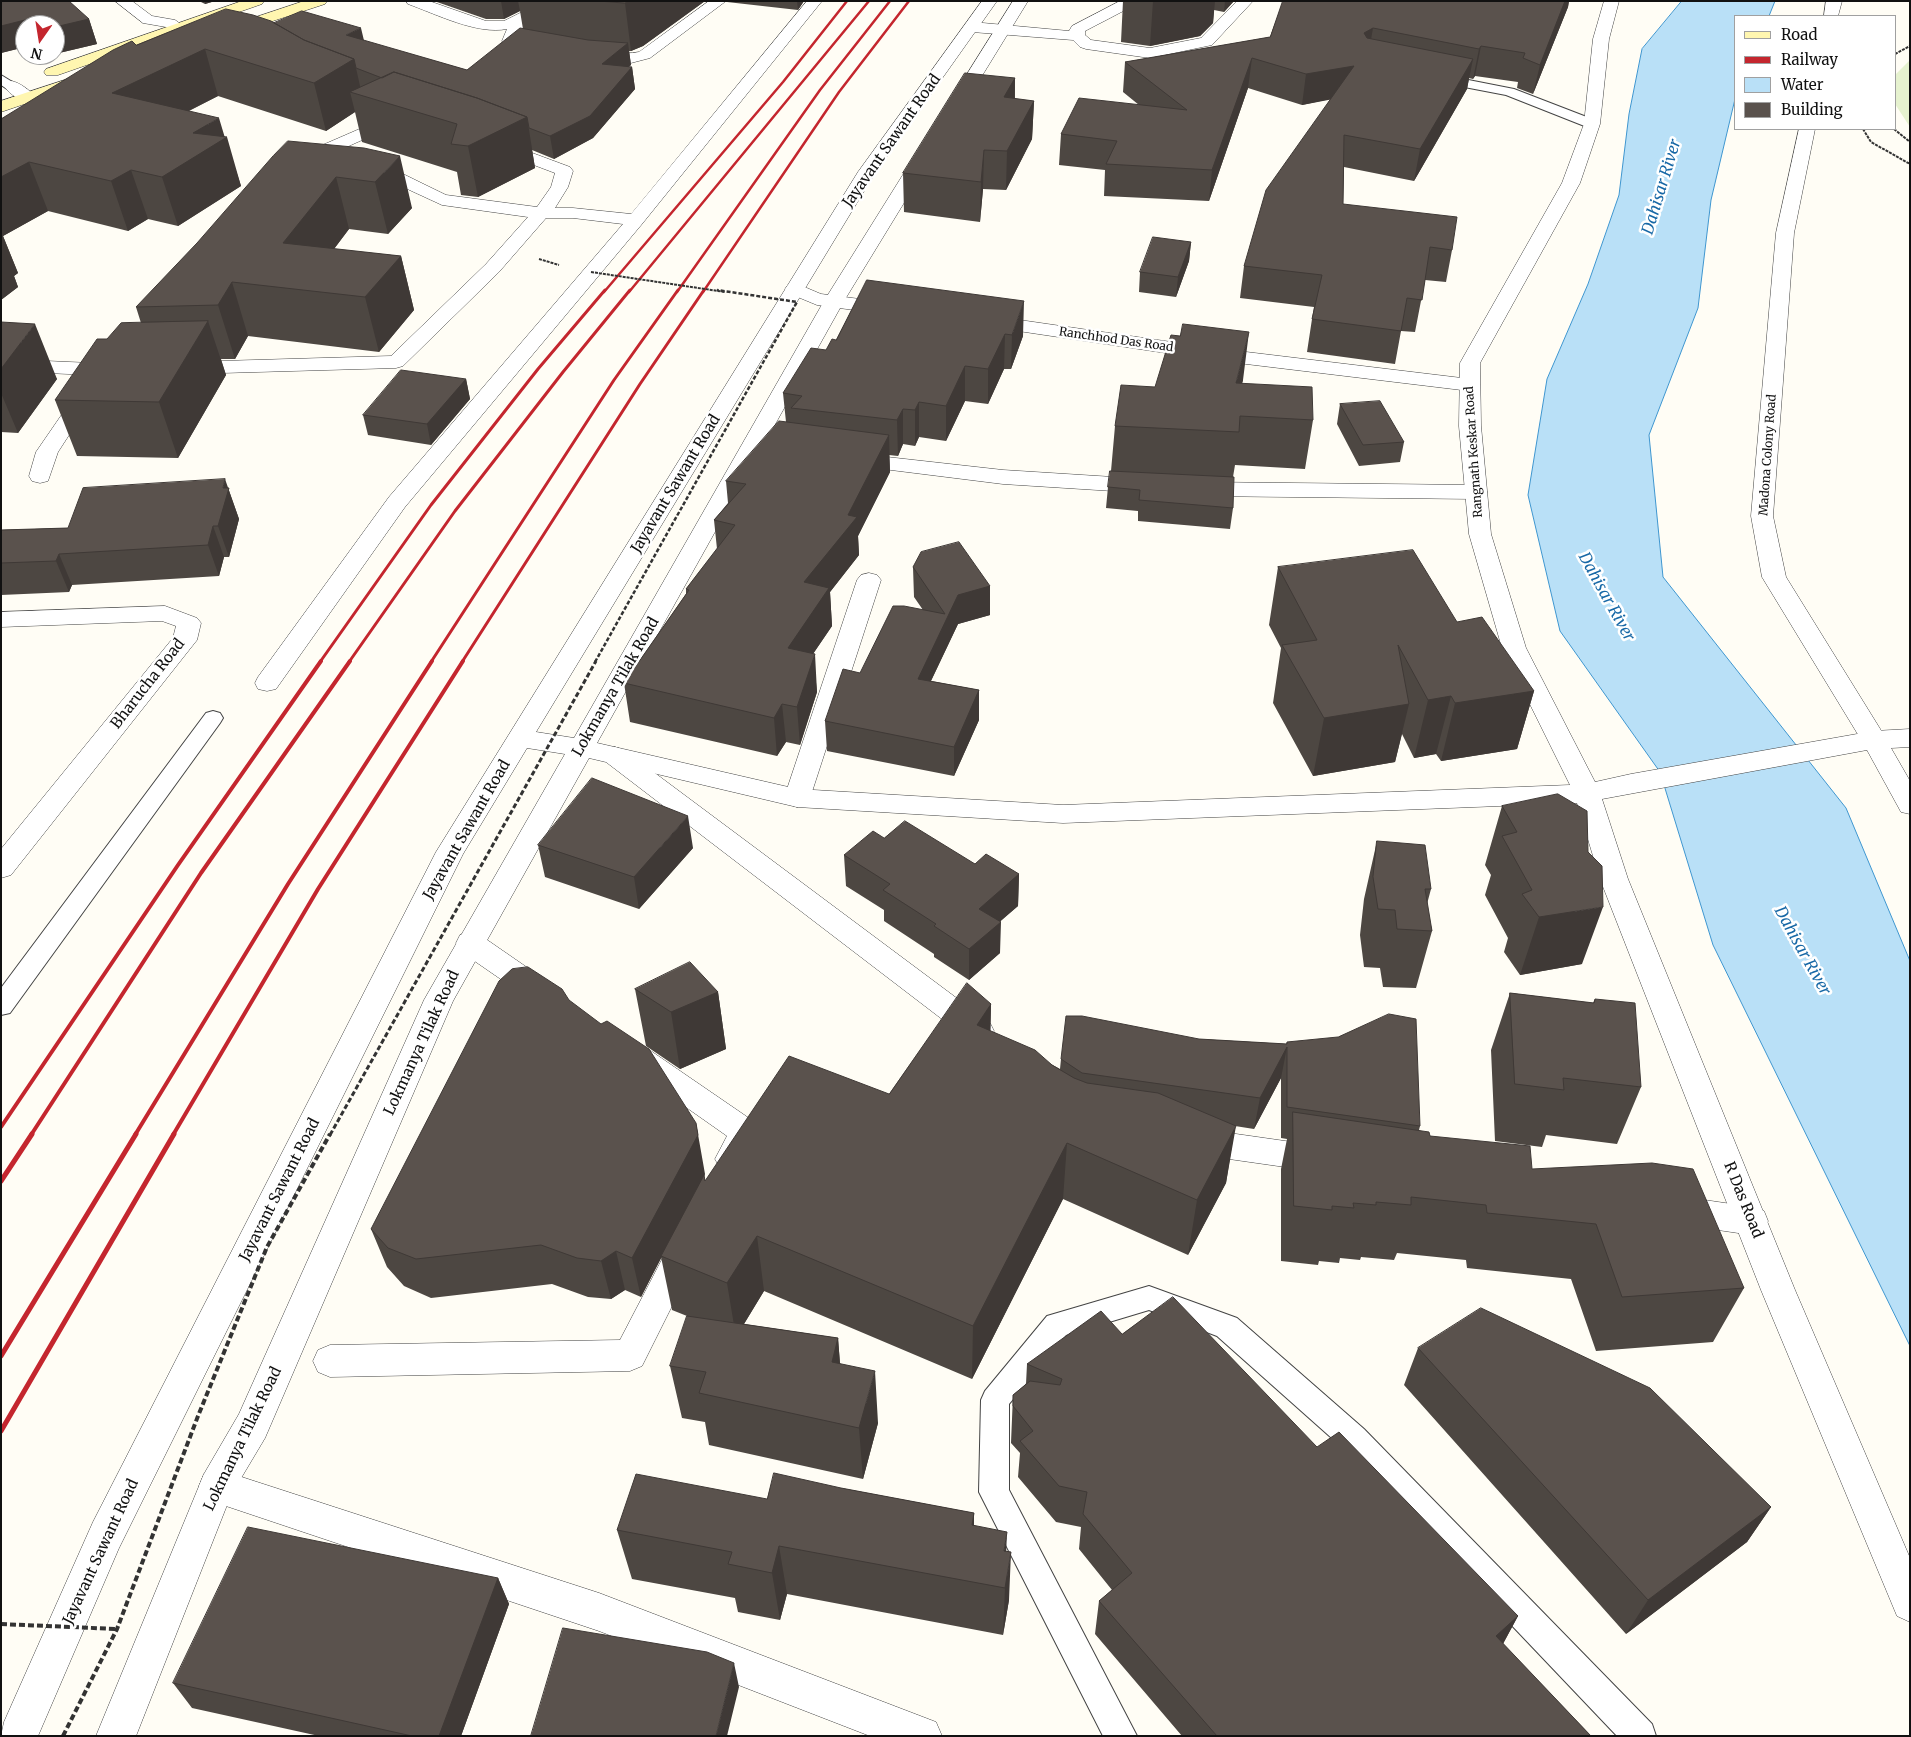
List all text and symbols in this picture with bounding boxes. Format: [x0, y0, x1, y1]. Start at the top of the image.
north arrow [15, 15, 65, 65]
legend [1734, 15, 1896, 130]
text: Road [1781, 25, 1817, 44]
text: N [29, 44, 44, 64]
text: Railway [1781, 50, 1838, 69]
street label: Jayavant Sawant Road [839, 71, 945, 211]
text: Water [1781, 75, 1823, 94]
text: Building [1781, 100, 1843, 119]
water label: Dahisar River [1638, 137, 1686, 237]
street label: Ranchhod Das Road [1058, 325, 1174, 355]
street label: Rangnath Keskar Road [1462, 386, 1486, 518]
street label: Madona Colony Road [1757, 394, 1779, 516]
street label: Jayavant Sawant Road [628, 412, 724, 556]
water label: Dahisar River [1574, 549, 1638, 645]
street label: Lokmanya Tilak Road [569, 614, 663, 760]
street label: Bharucha Road [107, 635, 189, 733]
street label: Jayavant Sawant Road [420, 757, 514, 903]
water label: Dahisar River [1770, 903, 1834, 999]
street label: Lokmanya Tilak Road [381, 968, 463, 1118]
street label: Jayavant Sawant Road [236, 1115, 324, 1265]
street label: R Das Road [1720, 1159, 1766, 1241]
street label: Lokmanya Tilak Road [200, 1364, 286, 1514]
street label: Jayavant Sawant Road [59, 1476, 143, 1628]

